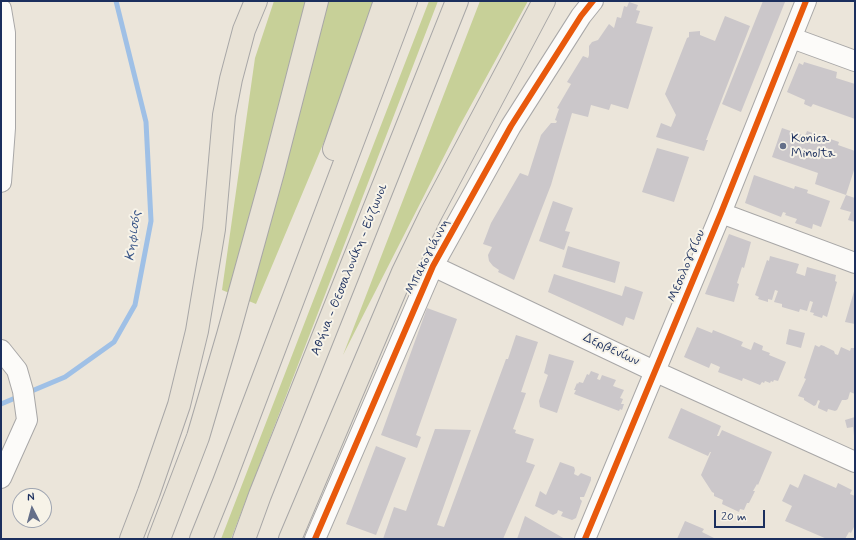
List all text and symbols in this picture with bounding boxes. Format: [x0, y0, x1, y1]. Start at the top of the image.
place label: Konica Minolta [791, 131, 835, 162]
marker: Konica Minolta [778, 141, 788, 151]
street label: Αθήνα - Θεσσαλονίκη - Εύζωνοι [308, 182, 392, 358]
water label: Κηφισός [122, 210, 146, 262]
street label: Μπακογιάννη [402, 217, 454, 297]
street label: Μεσολογγίου [665, 227, 709, 305]
street label: Δερβενίων [580, 330, 642, 370]
north arrow [12, 488, 52, 528]
text: N [26, 490, 35, 504]
scale bar [716, 502, 767, 528]
text: 20 m [721, 509, 747, 525]

